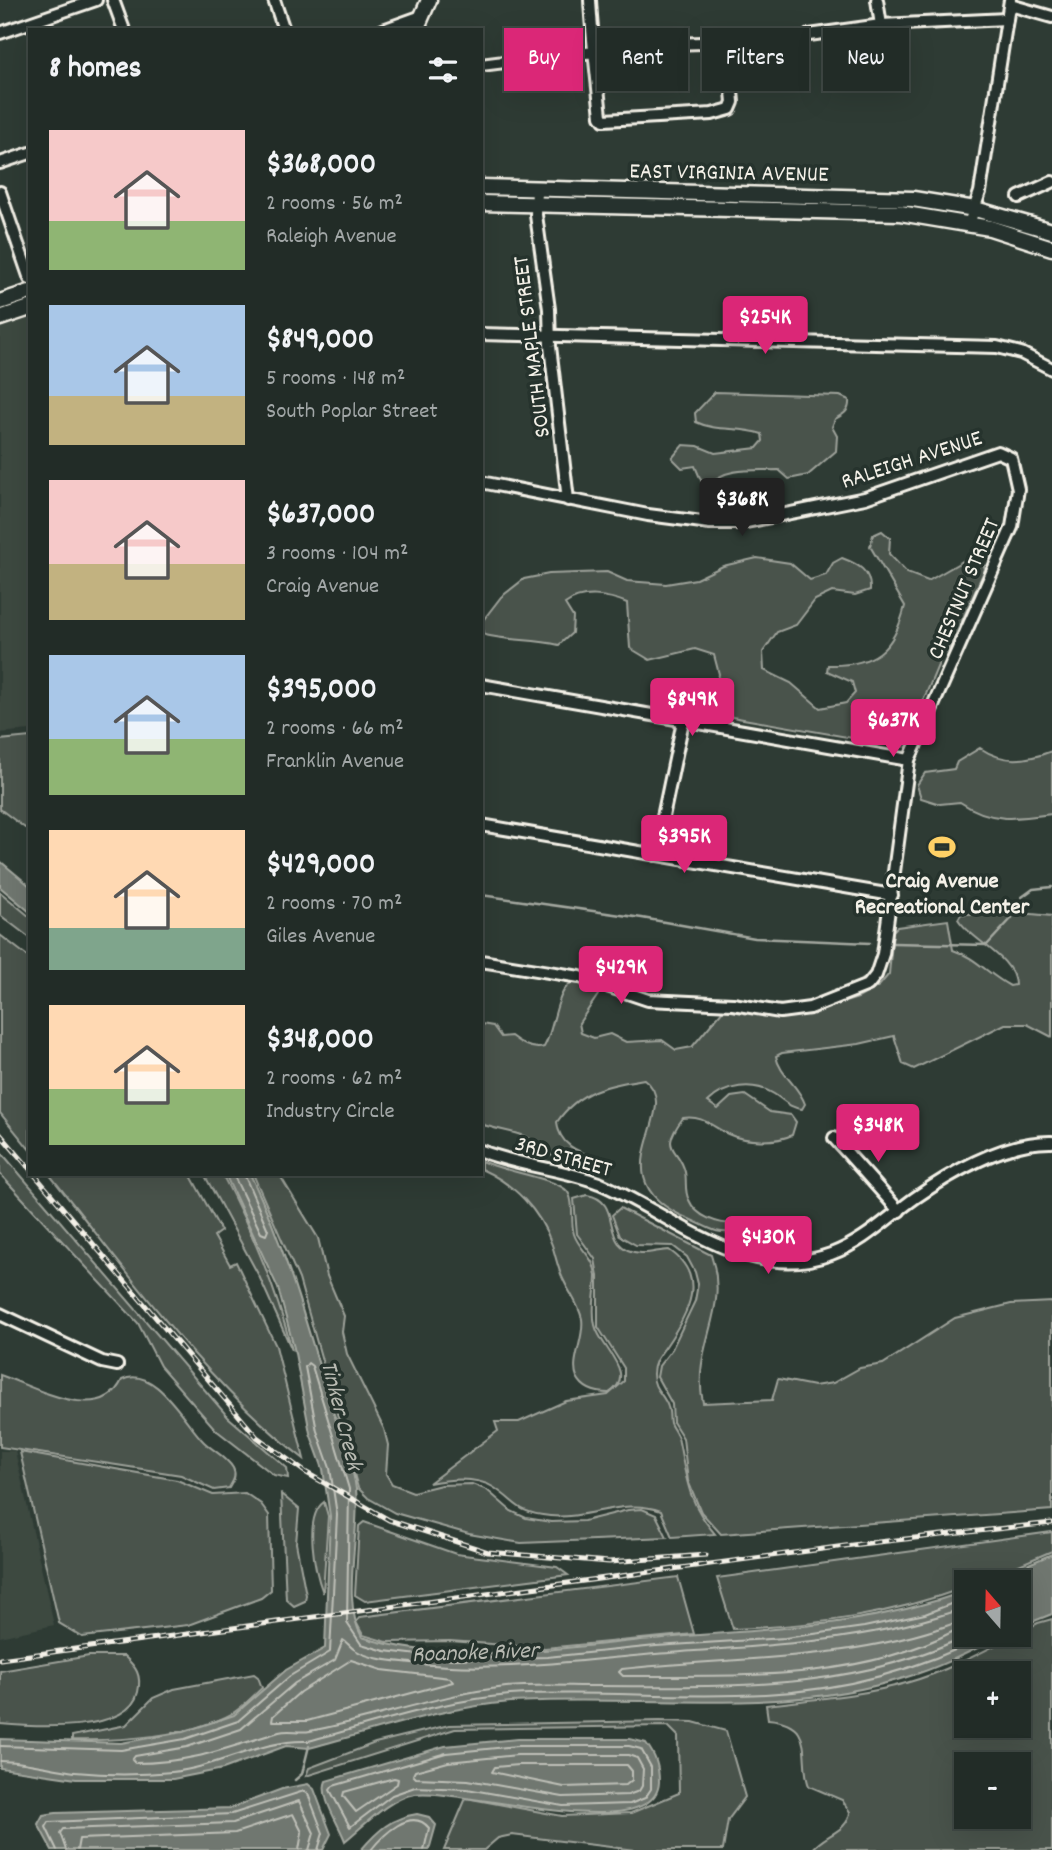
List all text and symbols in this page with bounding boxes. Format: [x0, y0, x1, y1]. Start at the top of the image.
chip: Buy [504, 28, 583, 91]
chip: Rent [597, 28, 688, 91]
chip: Filters [702, 28, 809, 91]
chip: New [823, 28, 909, 91]
text: 8 homes [49, 49, 141, 92]
icon: filters [424, 51, 462, 89]
text: $368,000 [266, 145, 376, 188]
street label: EAST VIRGINIA AVENUE [629, 156, 829, 193]
icon: home [105, 158, 189, 242]
text: 2 rooms · 56 m² [266, 188, 403, 221]
text: Raleigh Avenue [266, 221, 397, 254]
street label: SOUTH MAPLE STREET [506, 254, 561, 439]
pin: $254K [716, 296, 814, 356]
text: $254K [739, 302, 791, 335]
text: $849,000 [266, 320, 374, 363]
icon: home [105, 333, 189, 417]
text: 5 rooms · 148 m² [266, 363, 405, 396]
text: South Poplar Street [266, 396, 438, 429]
street label: RALEIGH AVENUE [837, 423, 987, 500]
pin: $368K [693, 478, 791, 538]
text: $368K [716, 484, 769, 517]
text: $637,000 [266, 495, 375, 538]
icon: home [105, 508, 189, 592]
street label: CHESTNUT STREET [921, 514, 1010, 665]
text: 3 rooms · 104 m² [266, 538, 408, 571]
text: Craig Avenue [266, 571, 379, 604]
text: $395,000 [266, 670, 377, 713]
pin: $849K [643, 678, 741, 738]
icon: home [105, 683, 189, 767]
text: $849K [666, 684, 718, 717]
pin: $637K [844, 700, 942, 759]
text: $637K [867, 705, 919, 738]
text: 2 rooms · 66 m² [266, 713, 404, 746]
text: Franklin Avenue [266, 746, 404, 779]
pin: $395K [635, 816, 733, 875]
text: $395K [657, 821, 711, 854]
sports icon: Craig Avenue Recreational Center [927, 832, 957, 862]
text: $429,000 [266, 845, 375, 888]
icon: home [105, 858, 189, 942]
place label: Craig Avenue Recreational Center [855, 866, 1030, 925]
text: 2 rooms · 70 m² [266, 888, 402, 921]
text: Giles Avenue [266, 921, 375, 954]
pin: $429K [572, 946, 670, 1006]
text: $429K [595, 952, 647, 985]
text: $348,000 [266, 1020, 374, 1063]
icon: home [105, 1033, 189, 1117]
text: 2 rooms · 62 m² [266, 1063, 402, 1096]
text: Industry Circle [266, 1096, 395, 1129]
pin: $348K [829, 1104, 927, 1164]
text: $348K [852, 1110, 904, 1143]
street label: 3RD STREET [511, 1129, 615, 1188]
pin: $430K [719, 1216, 817, 1276]
text: $430K [741, 1222, 795, 1255]
water label: Tinker Creek [310, 1357, 371, 1476]
north arrow [954, 1570, 1031, 1647]
map controls [954, 1570, 1031, 1829]
water label: Roanoke River [411, 1635, 542, 1673]
button: + [954, 1661, 1031, 1738]
button: − [954, 1752, 1031, 1829]

